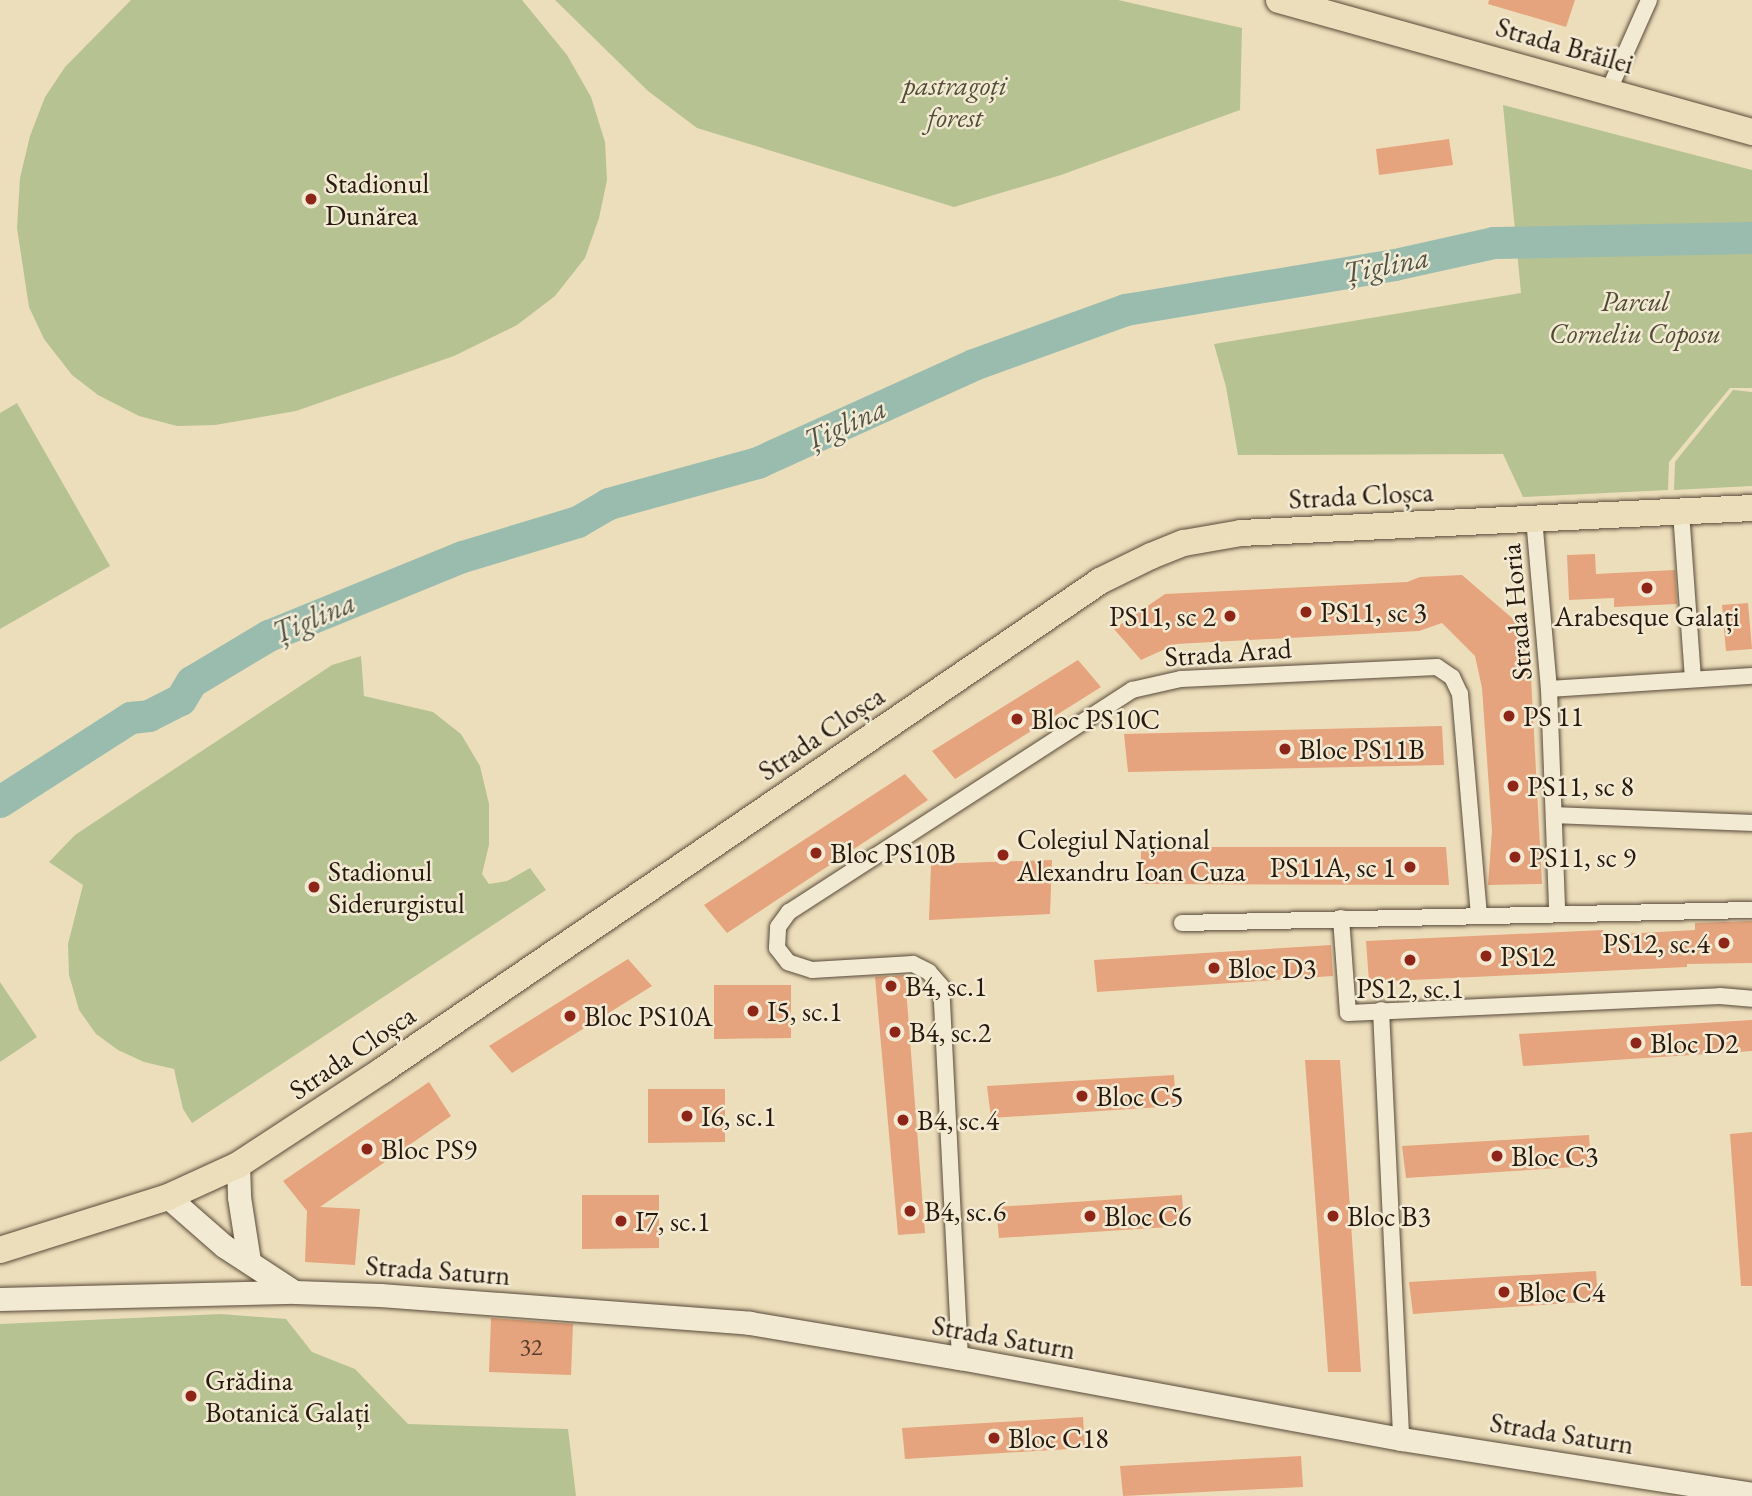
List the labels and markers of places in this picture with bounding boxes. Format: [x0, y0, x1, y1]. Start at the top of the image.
place label: Stadionul Dunărea [325, 166, 429, 232]
marker: Stadionul Dunărea [303, 191, 319, 207]
marker: Arabesque Galați [1639, 580, 1655, 596]
place label: PS11, sc 3 [1320, 595, 1427, 629]
place label: PS11, sc 2 [1109, 599, 1216, 633]
place label: Arabesque Galați [1554, 599, 1740, 633]
marker: PS11, sc 3 [1298, 604, 1314, 620]
marker: PS11, sc 2 [1222, 608, 1238, 624]
place label: PS 11 [1523, 699, 1584, 733]
place label: Bloc PS10C [1031, 702, 1160, 736]
marker: PS 11 [1501, 708, 1517, 724]
marker: Bloc PS10C [1009, 711, 1025, 727]
place label: Bloc PS11B [1299, 732, 1425, 766]
marker: Bloc PS11B [1277, 741, 1293, 757]
place label: PS11, sc 8 [1527, 769, 1634, 803]
marker: PS11, sc 8 [1505, 778, 1521, 794]
place label: Colegiul Național Alexandru Ioan Cuza [1017, 822, 1246, 888]
place label: Bloc PS10B [830, 836, 956, 870]
place label: PS11, sc 9 [1529, 840, 1636, 874]
marker: Bloc PS10B [808, 845, 824, 861]
marker: Colegiul Național Alexandru Ioan Cuza [995, 847, 1011, 863]
marker: PS11, sc 9 [1507, 849, 1523, 865]
place label: PS11A, sc 1 [1270, 850, 1396, 884]
place label: Stadionul Siderurgistul [328, 854, 465, 920]
marker: PS11A, sc 1 [1402, 859, 1418, 875]
marker: Stadionul Siderurgistul [306, 879, 322, 895]
place label: PS12, sc.4 [1602, 926, 1710, 960]
marker: PS12, sc.4 [1716, 935, 1732, 951]
place label: PS12 [1500, 939, 1555, 973]
marker: PS12 [1478, 948, 1494, 964]
place label: Bloc D3 [1228, 951, 1317, 985]
marker: PS12, sc.1 [1402, 952, 1418, 968]
marker: Bloc D3 [1206, 960, 1222, 976]
place label: B4, sc.1 [905, 969, 987, 1003]
place label: PS12, sc.1 [1356, 971, 1464, 1005]
marker: B4, sc.1 [883, 978, 899, 994]
place label: I5, sc.1 [767, 994, 842, 1028]
place label: Bloc PS10A [584, 999, 713, 1033]
marker: I5, sc.1 [745, 1003, 761, 1019]
marker: Bloc PS10A [562, 1008, 578, 1024]
place label: B4, sc.2 [909, 1015, 991, 1049]
marker: B4, sc.2 [887, 1024, 903, 1040]
place label: Bloc D2 [1650, 1026, 1739, 1060]
marker: Bloc D2 [1628, 1035, 1644, 1051]
place label: Bloc C5 [1096, 1079, 1183, 1113]
marker: Bloc C5 [1074, 1088, 1090, 1104]
place label: I6, sc.1 [701, 1099, 776, 1133]
place label: B4, sc.4 [917, 1103, 999, 1137]
marker: I6, sc.1 [679, 1108, 695, 1124]
marker: B4, sc.4 [895, 1112, 911, 1128]
place label: Bloc PS9 [381, 1132, 477, 1166]
place label: Bloc C3 [1511, 1139, 1598, 1173]
marker: Bloc PS9 [359, 1141, 375, 1157]
marker: Bloc C3 [1489, 1148, 1505, 1164]
place label: B4, sc.6 [924, 1194, 1006, 1228]
place label: Bloc C6 [1104, 1199, 1191, 1233]
place label: Bloc B3 [1347, 1199, 1431, 1233]
marker: B4, sc.6 [902, 1203, 918, 1219]
place label: I7, sc.1 [635, 1204, 710, 1238]
marker: Bloc C6 [1082, 1208, 1098, 1224]
marker: Bloc B3 [1325, 1208, 1341, 1224]
marker: I7, sc.1 [613, 1213, 629, 1229]
place label: Bloc C4 [1518, 1275, 1605, 1309]
marker: Bloc C4 [1496, 1284, 1512, 1300]
place label: Grădina Botanică Galați [205, 1363, 370, 1429]
marker: Grădina Botanică Galați [183, 1388, 199, 1404]
place label: Bloc C18 [1008, 1421, 1109, 1455]
marker: Bloc C18 [986, 1430, 1002, 1446]

